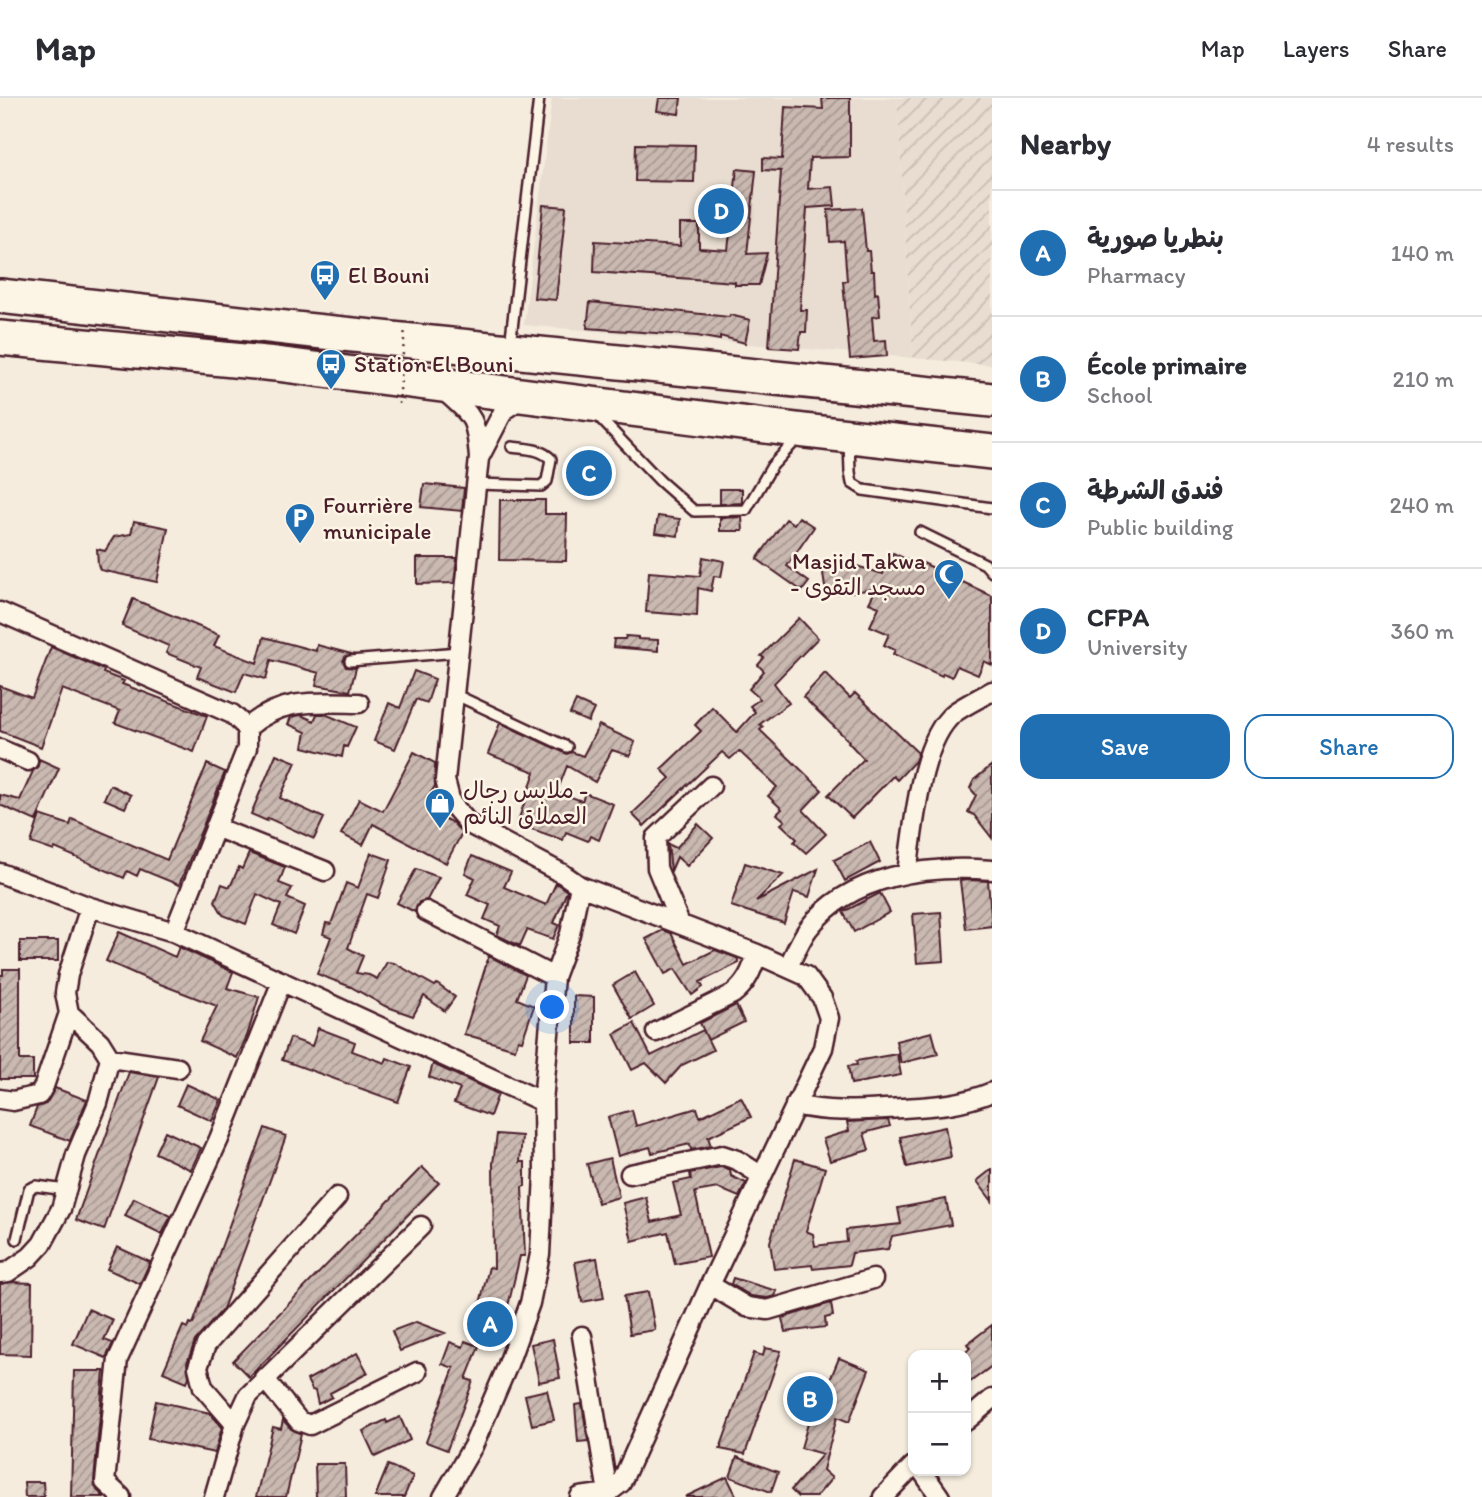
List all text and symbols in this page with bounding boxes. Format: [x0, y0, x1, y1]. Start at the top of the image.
text: Map [35, 29, 96, 68]
text: Map [1201, 34, 1245, 63]
text: Layers [1283, 34, 1350, 63]
text: Share [1388, 34, 1447, 63]
text: Nearby [1020, 125, 1111, 162]
text: 4 results [1367, 130, 1454, 158]
pin: D [698, 185, 744, 237]
text: بنطريا صورية [1087, 222, 1224, 254]
text: A [1036, 239, 1050, 267]
text: 140 m [1391, 239, 1454, 267]
bus stop icon: El Bouni [308, 258, 342, 302]
place label: El Bouni [348, 261, 430, 289]
text: Pharmacy [1087, 261, 1185, 289]
bus stop icon: Station El Bouni [314, 347, 348, 391]
text: École primaire [1087, 349, 1247, 381]
place label: Station El Bouni [354, 350, 514, 378]
text: B [1036, 365, 1050, 393]
text: 210 m [1393, 365, 1454, 393]
text: School [1087, 381, 1152, 409]
pin: C [566, 447, 612, 499]
text: فندق الشرطة [1087, 474, 1224, 506]
place label: Fourrière municipale [323, 491, 431, 545]
text: C [1036, 491, 1050, 519]
text: 240 m [1389, 491, 1454, 519]
parking icon: Fourrière municipale [283, 501, 317, 545]
text: Public building [1087, 513, 1233, 541]
place label: Masjid Takwa - مسجد التقوى [790, 547, 926, 601]
mosque icon: Masjid Takwa - مسجد التقوى [932, 557, 966, 601]
text: CFPA [1087, 601, 1149, 633]
text: D [1035, 617, 1051, 645]
text: 360 m [1391, 617, 1454, 645]
text: University [1087, 633, 1187, 661]
button: Save [1020, 714, 1230, 779]
button: Share [1244, 714, 1454, 779]
place label: ملابس رجال - العملاق النائم [463, 776, 588, 834]
shop icon: ملابس رجال - العملاق النائم [423, 786, 457, 830]
your location [535, 990, 569, 1024]
pin: A [467, 1298, 513, 1350]
map controls [908, 1350, 971, 1476]
button: + [908, 1350, 971, 1413]
pin: B [787, 1373, 833, 1425]
button: − [908, 1413, 971, 1476]

